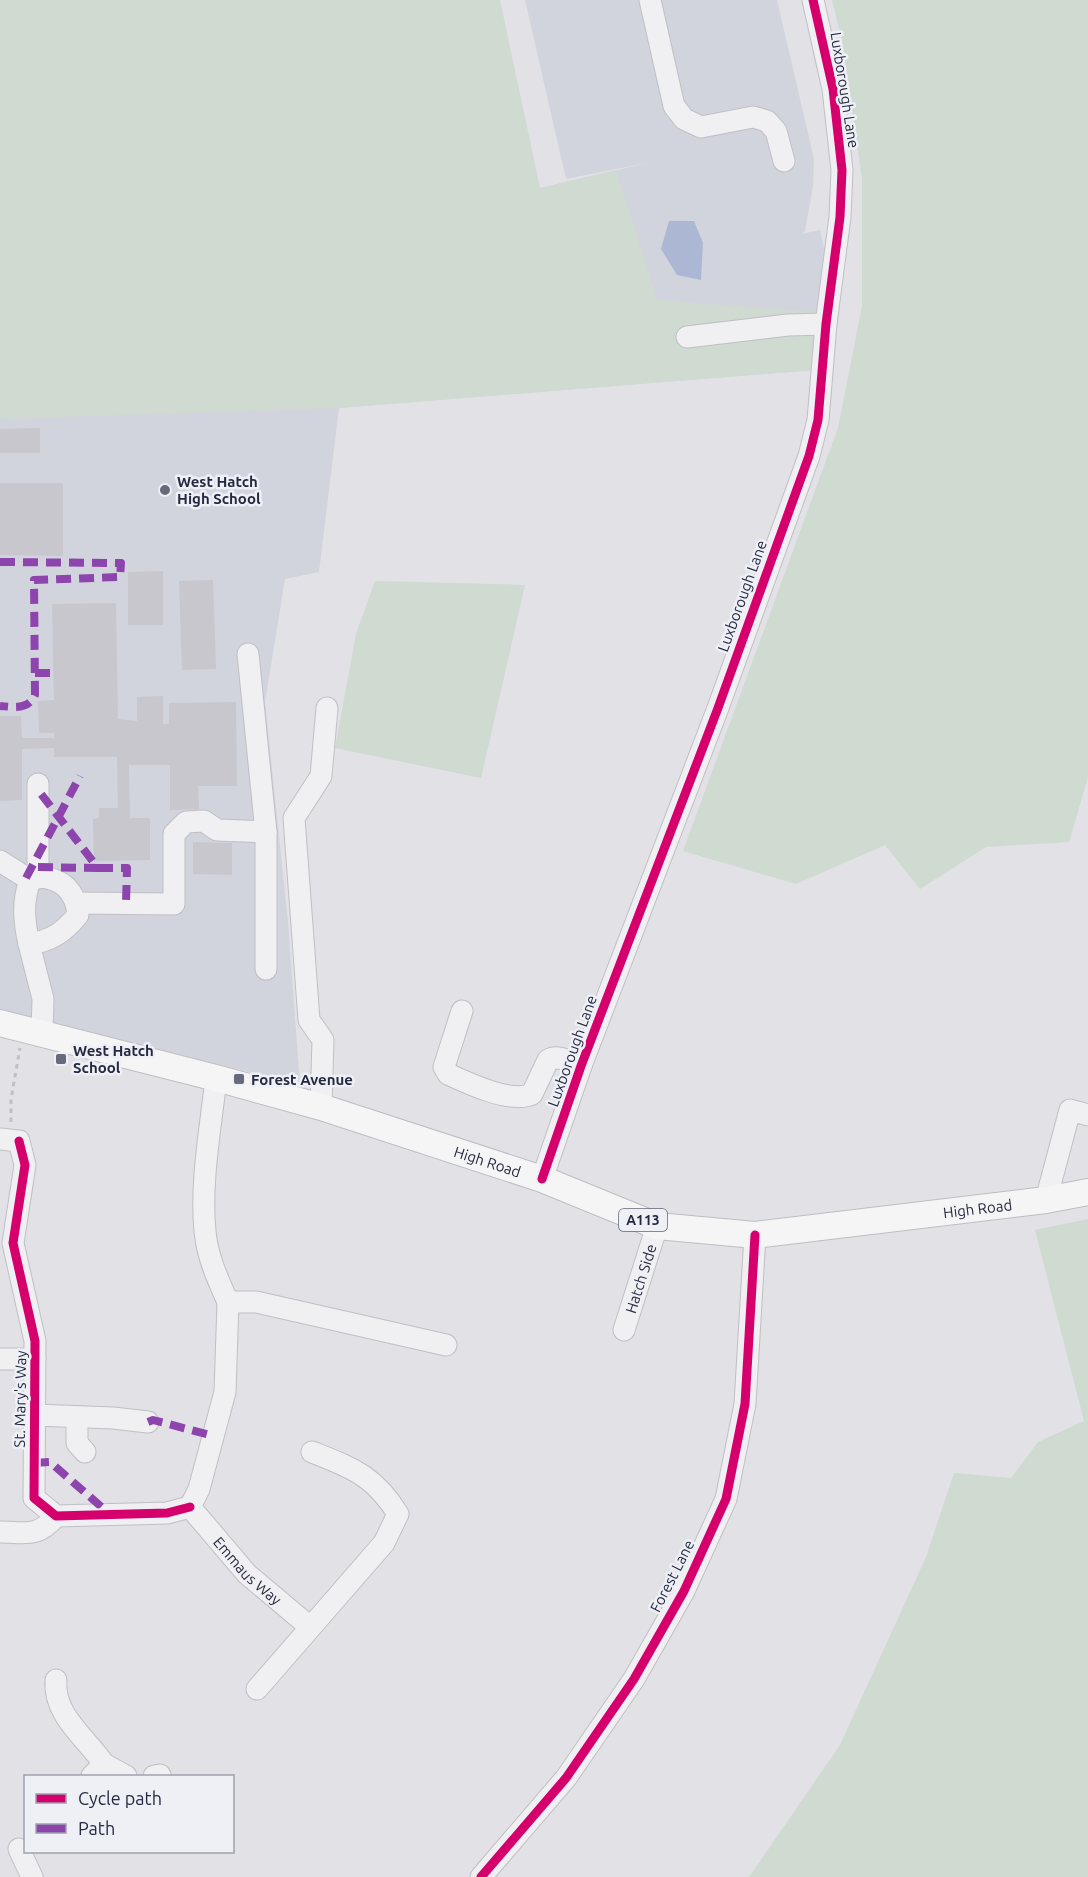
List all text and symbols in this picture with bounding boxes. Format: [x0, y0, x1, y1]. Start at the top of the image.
street label: Luxborough Lane [827, 31, 863, 149]
place label: West Hatch High School [177, 473, 261, 507]
marker: West Hatch High School [158, 483, 172, 497]
street label: Luxborough Lane [714, 538, 770, 654]
street label: Luxborough Lane [544, 993, 600, 1109]
place label: West Hatch School [73, 1042, 154, 1076]
marker: West Hatch School [54, 1052, 68, 1066]
place label: Forest Avenue [251, 1071, 353, 1088]
marker: Forest Avenue [232, 1072, 246, 1086]
street label: High Road [452, 1142, 523, 1180]
street label: High Road [942, 1196, 1013, 1221]
road number: A113 [619, 1209, 667, 1231]
street label: Hatch Side [621, 1242, 659, 1315]
street label: St. Mary's Way [11, 1350, 29, 1448]
street label: Emmaus Way [210, 1533, 285, 1608]
street label: Forest Lane [647, 1537, 697, 1615]
legend [24, 1775, 234, 1853]
text: Cycle path [78, 1788, 162, 1808]
text: Path [78, 1818, 115, 1838]

